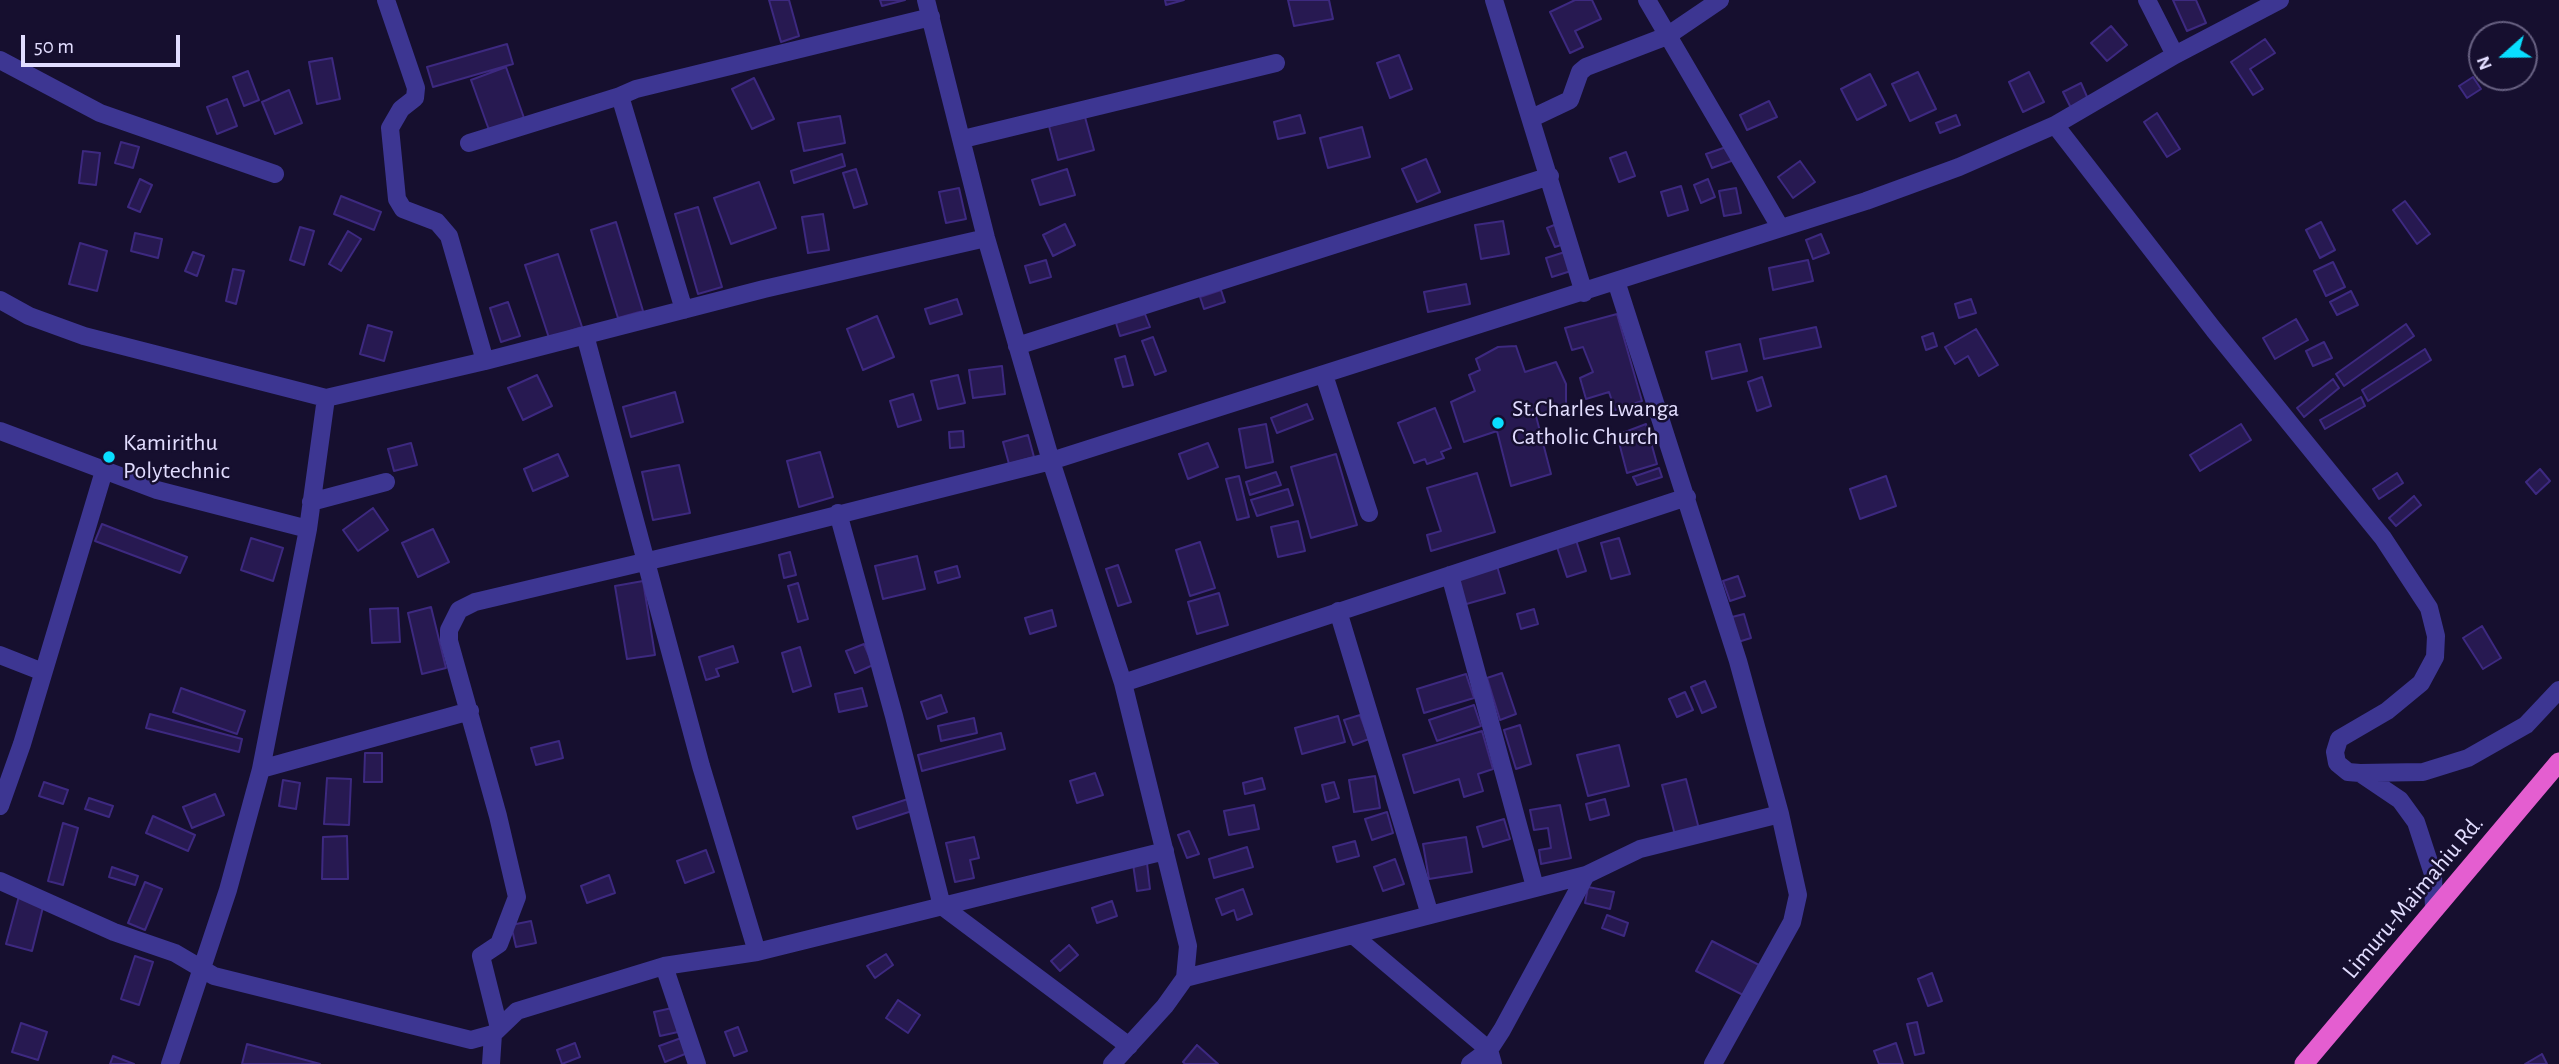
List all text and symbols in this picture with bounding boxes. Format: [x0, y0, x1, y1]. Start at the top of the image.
scale bar [24, 21, 184, 65]
north arrow [2468, 21, 2538, 91]
text: 50 m [34, 36, 74, 57]
text: N [2474, 53, 2496, 73]
place label: St.Charles Lwanga Catholic Church [1512, 395, 1679, 451]
marker: St.Charles Lwanga Catholic Church [1490, 415, 1506, 431]
place label: Kamirithu Polytechnic [123, 429, 230, 485]
marker: Kamirithu Polytechnic [101, 449, 117, 465]
street label: Limuru-Maimahiu Rd. [2336, 809, 2490, 985]

